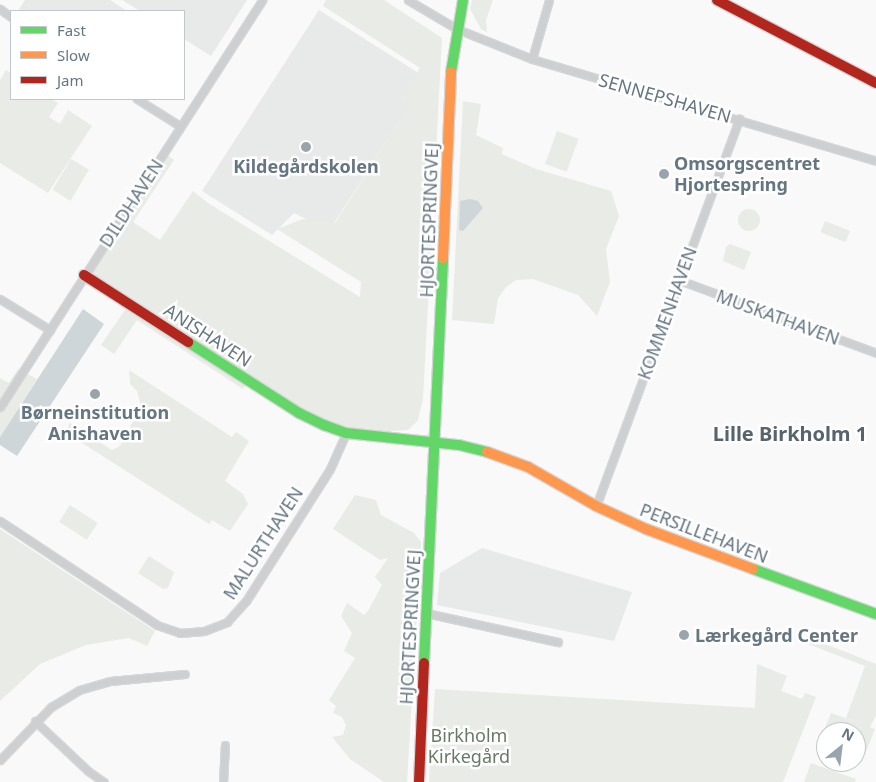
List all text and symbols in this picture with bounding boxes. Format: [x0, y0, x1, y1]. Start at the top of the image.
legend [10, 10, 185, 100]
text: Fast [57, 20, 86, 40]
text: Slow [57, 45, 90, 65]
street label: SENNEPSHAVEN [596, 69, 734, 127]
text: Jam [57, 70, 84, 90]
marker: Kildegårdskolen [300, 141, 312, 153]
street label: HJORTESPRINGVEJ [415, 142, 443, 298]
place label: Omsorgscentret Hjortespring [674, 153, 820, 195]
street label: DILDHAVEN [95, 155, 167, 251]
place label: Kildegårdskolen [233, 155, 379, 177]
marker: Omsorgscentret Hjortespring [658, 168, 670, 180]
street label: KOMMENHAVEN [633, 244, 701, 382]
street label: MUSKATHAVEN [714, 285, 842, 349]
street label: ANISHAVEN [160, 299, 256, 371]
marker: Børneinstitution Anishaven [89, 388, 101, 400]
place label: Børneinstitution Anishaven [21, 402, 169, 444]
district label: Lille Birkholm 1 [713, 421, 867, 445]
street label: MALURTHAVEN [219, 483, 307, 603]
street label: PERSILLEHAVEN [637, 499, 771, 567]
street label: HJORTESPRINGVEJ [395, 549, 425, 705]
place label: Lærkegård Center [695, 624, 858, 646]
marker: Lærkegård Center [677, 628, 691, 642]
north arrow [816, 722, 866, 772]
text: N [838, 723, 858, 745]
park label: Birkholm Kirkegård [428, 725, 510, 768]

